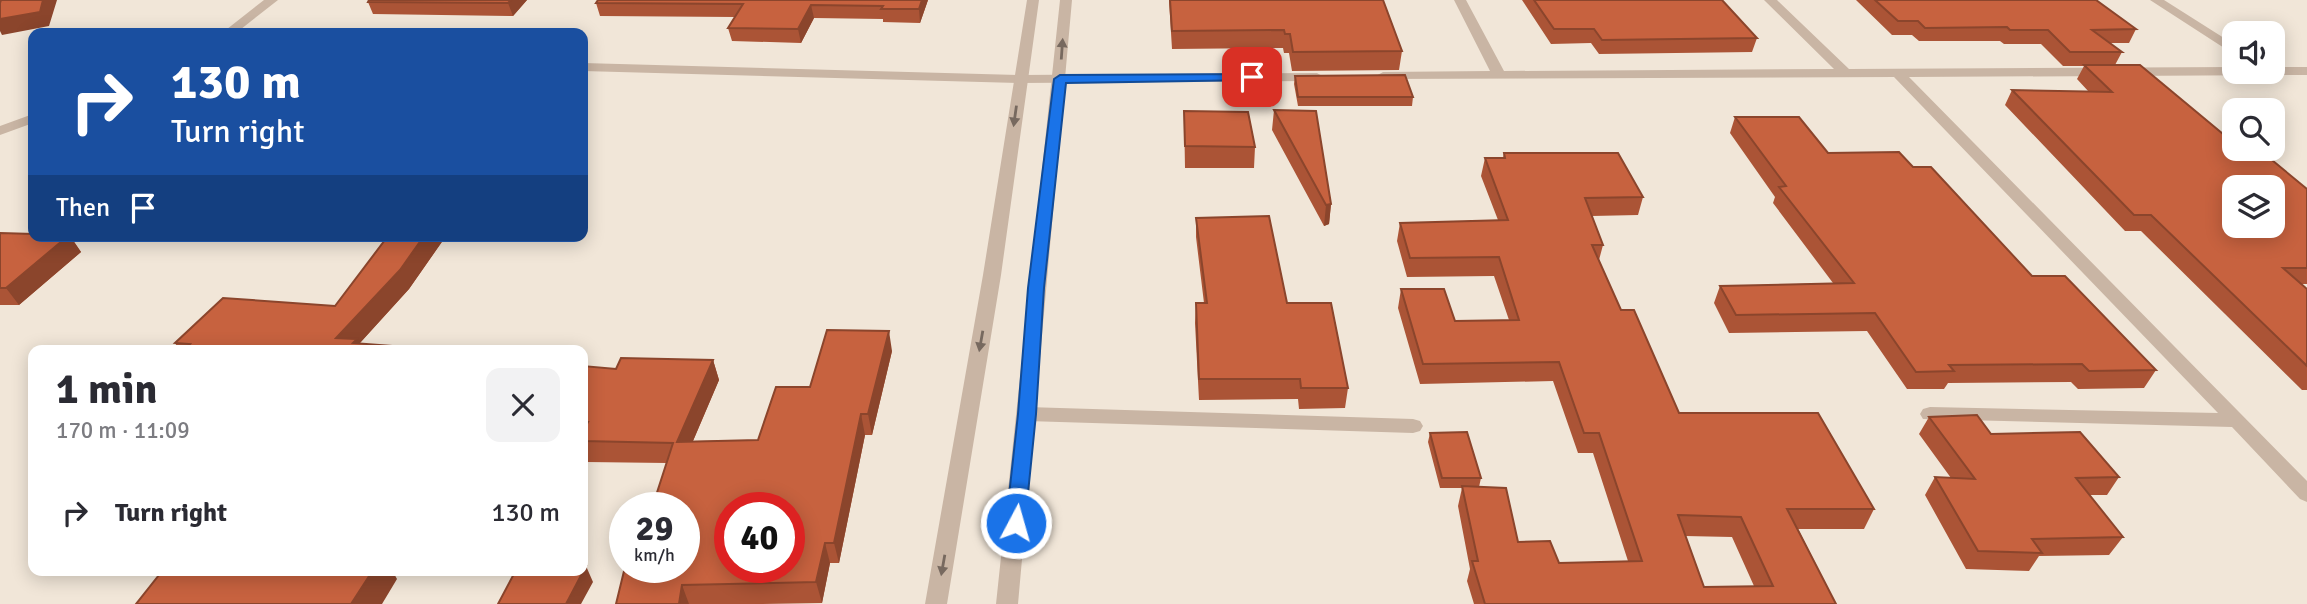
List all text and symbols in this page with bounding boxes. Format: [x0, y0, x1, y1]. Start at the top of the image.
map controls [2222, 21, 2285, 238]
button: sound [2222, 21, 2285, 84]
one-way arrow [1057, 37, 1068, 59]
pin [1222, 47, 1282, 107]
text: 130 m [171, 52, 301, 112]
icon: right [56, 56, 147, 147]
icon: arrive [1233, 58, 1271, 96]
button: search [2222, 98, 2285, 161]
one-way arrow [1009, 105, 1020, 127]
text: Turn right [171, 112, 304, 151]
button: layers [2222, 175, 2285, 238]
icon: arrive [124, 189, 162, 227]
text: Then [56, 192, 110, 224]
one-way arrow [975, 330, 986, 352]
text: 1 min [56, 364, 157, 415]
button: close [486, 368, 560, 442]
text: 170 m · 11:09 [56, 416, 190, 445]
position arrow [979, 486, 1053, 560]
speed limit sign: 40 [714, 492, 805, 583]
icon: right [56, 494, 94, 532]
text: Turn right [115, 497, 227, 529]
text: 130 m [491, 497, 560, 529]
text: 29 [636, 507, 673, 550]
text: km/h [634, 544, 675, 566]
one-way arrow [937, 554, 948, 576]

